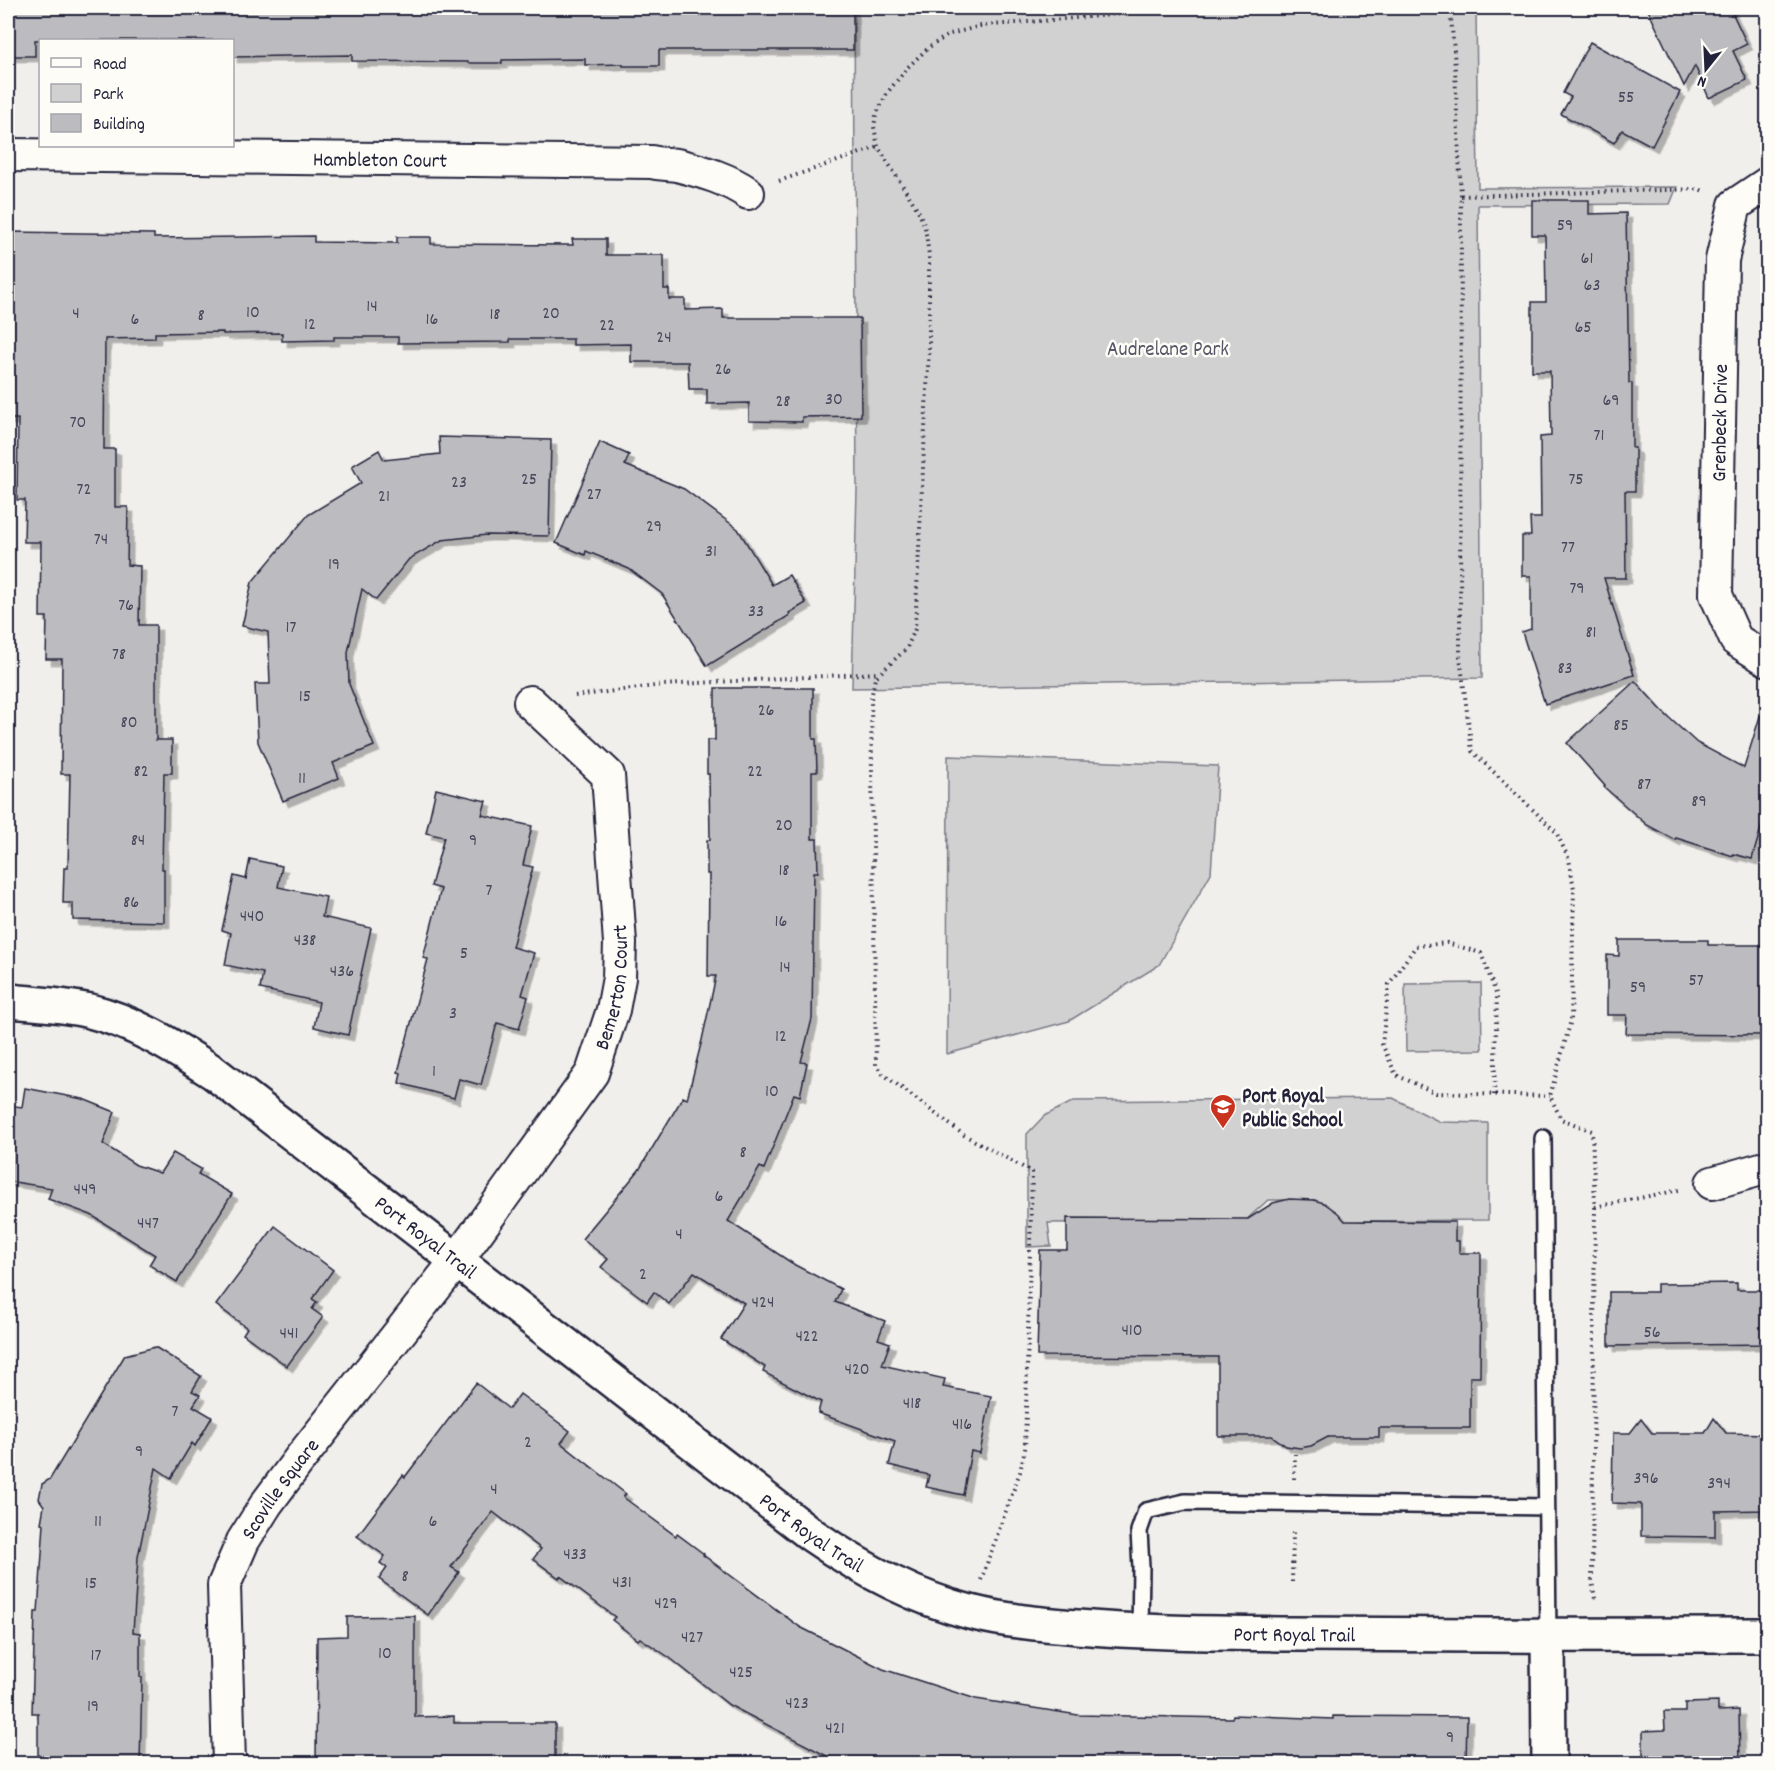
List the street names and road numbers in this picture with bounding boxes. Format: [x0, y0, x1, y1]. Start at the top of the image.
street label: Hambleton Court [313, 146, 448, 178]
street label: Grenbeck Drive [1706, 364, 1738, 482]
street label: Bemerton Court [589, 923, 638, 1054]
street label: Port Royal Trail [367, 1190, 482, 1288]
street label: Scoville Square [235, 1433, 328, 1547]
street label: Port Royal Trail [751, 1487, 868, 1582]
street label: Port Royal Trail [1233, 1621, 1355, 1652]

